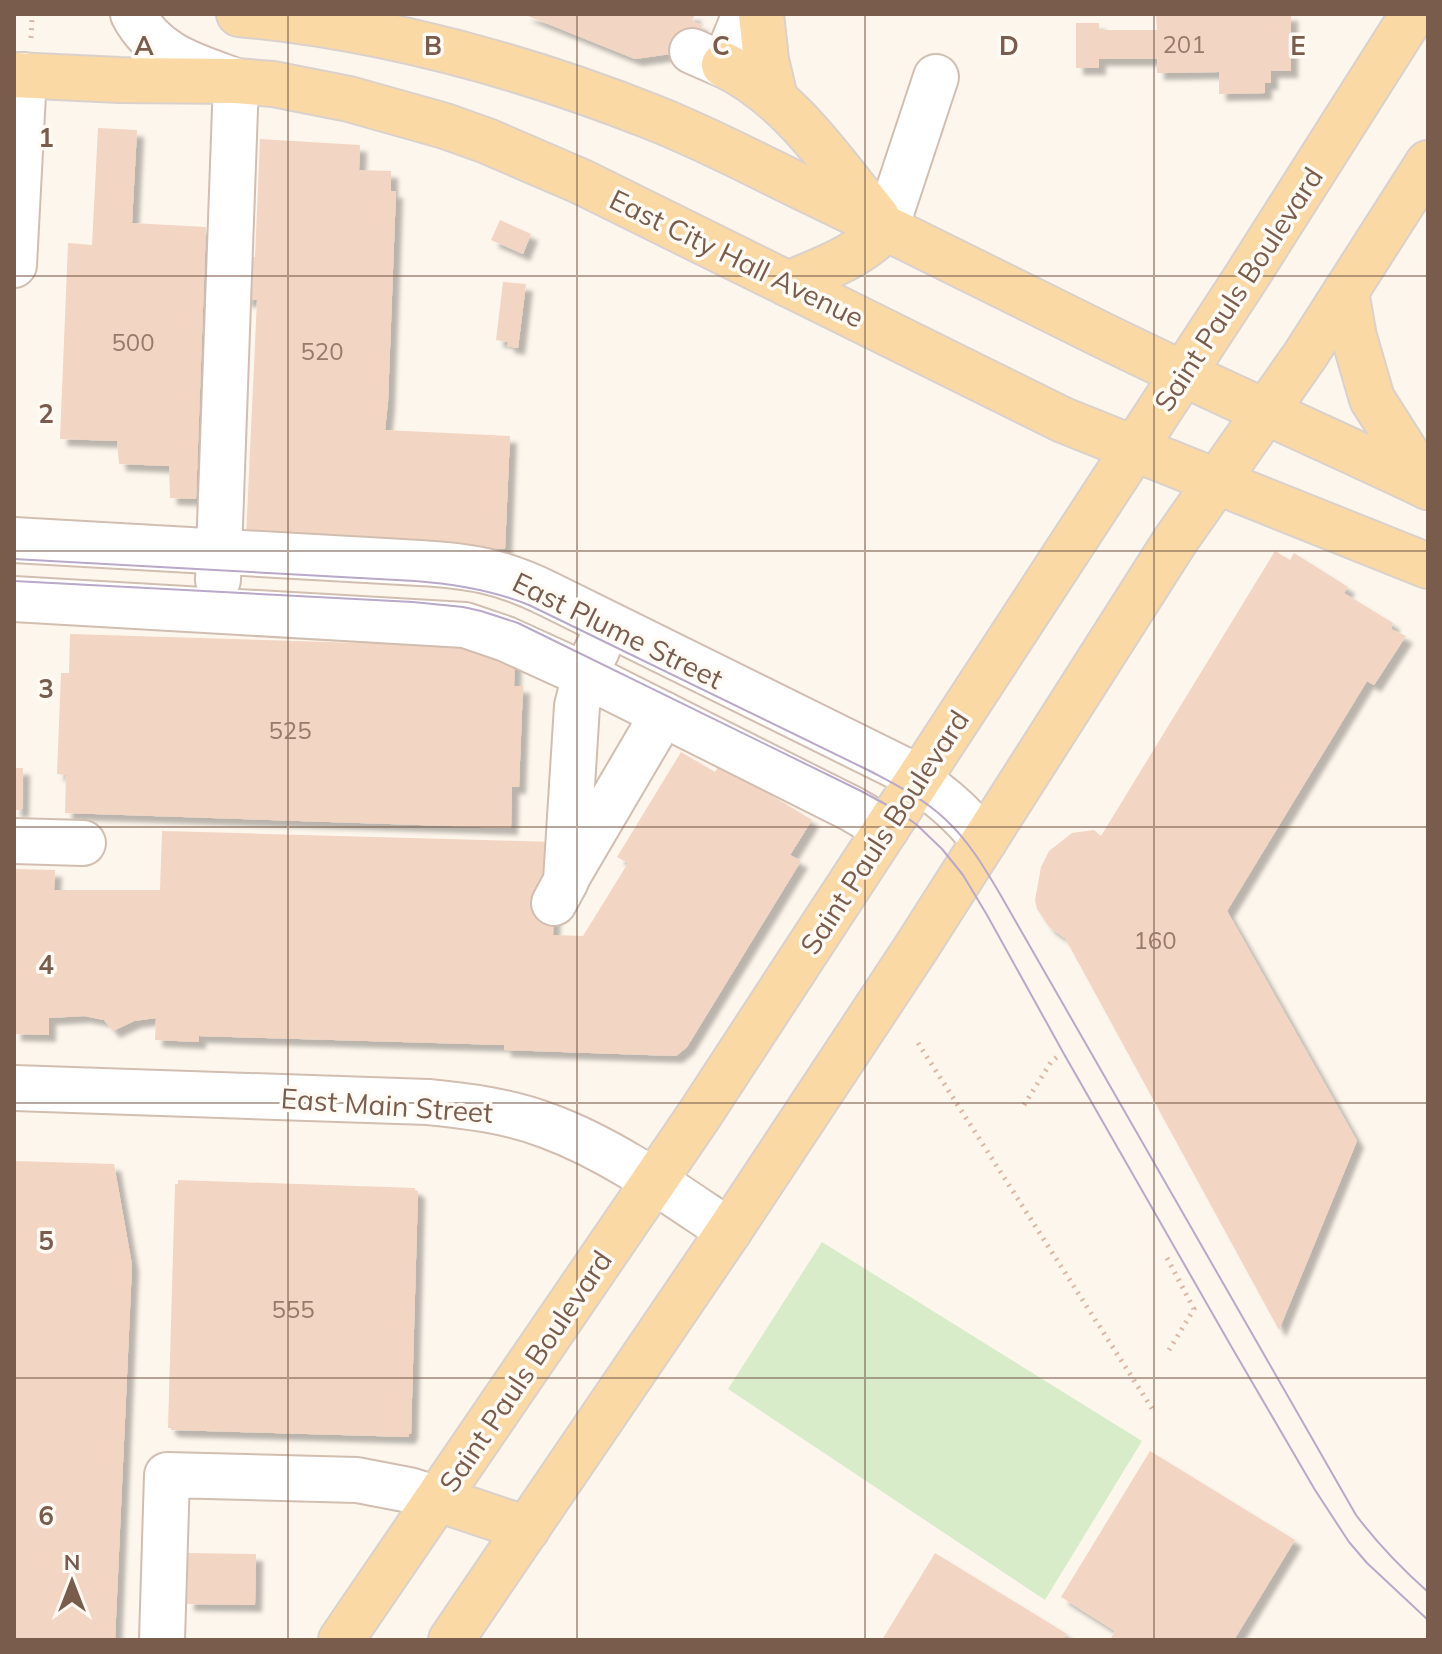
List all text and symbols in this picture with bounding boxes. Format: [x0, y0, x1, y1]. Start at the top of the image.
text: A [134, 29, 154, 62]
text: B [424, 29, 442, 62]
text: C [712, 29, 730, 62]
text: D [999, 29, 1019, 62]
house number: 201 [1162, 29, 1206, 59]
text: E [1290, 29, 1306, 62]
text: 1 [38, 121, 54, 154]
street label: Saint Pauls Boulevard [1146, 160, 1330, 418]
street label: East City Hall Avenue [604, 181, 870, 335]
house number: 500 [111, 327, 155, 357]
house number: 520 [300, 336, 344, 366]
text: 2 [38, 397, 54, 430]
street label: East Plume Street [507, 564, 729, 696]
text: 3 [38, 672, 54, 705]
street label: Saint Pauls Boulevard [792, 703, 976, 961]
house number: 525 [268, 715, 312, 745]
house number: 160 [1133, 925, 1177, 955]
text: 4 [38, 948, 54, 981]
street label: East Main Street [280, 1080, 494, 1130]
text: 5 [38, 1224, 54, 1257]
street label: Saint Pauls Boulevard [431, 1244, 619, 1498]
house number: 555 [271, 1294, 315, 1324]
text: 6 [38, 1499, 54, 1532]
north arrow [32, 1542, 112, 1622]
text: N [64, 1548, 80, 1576]

